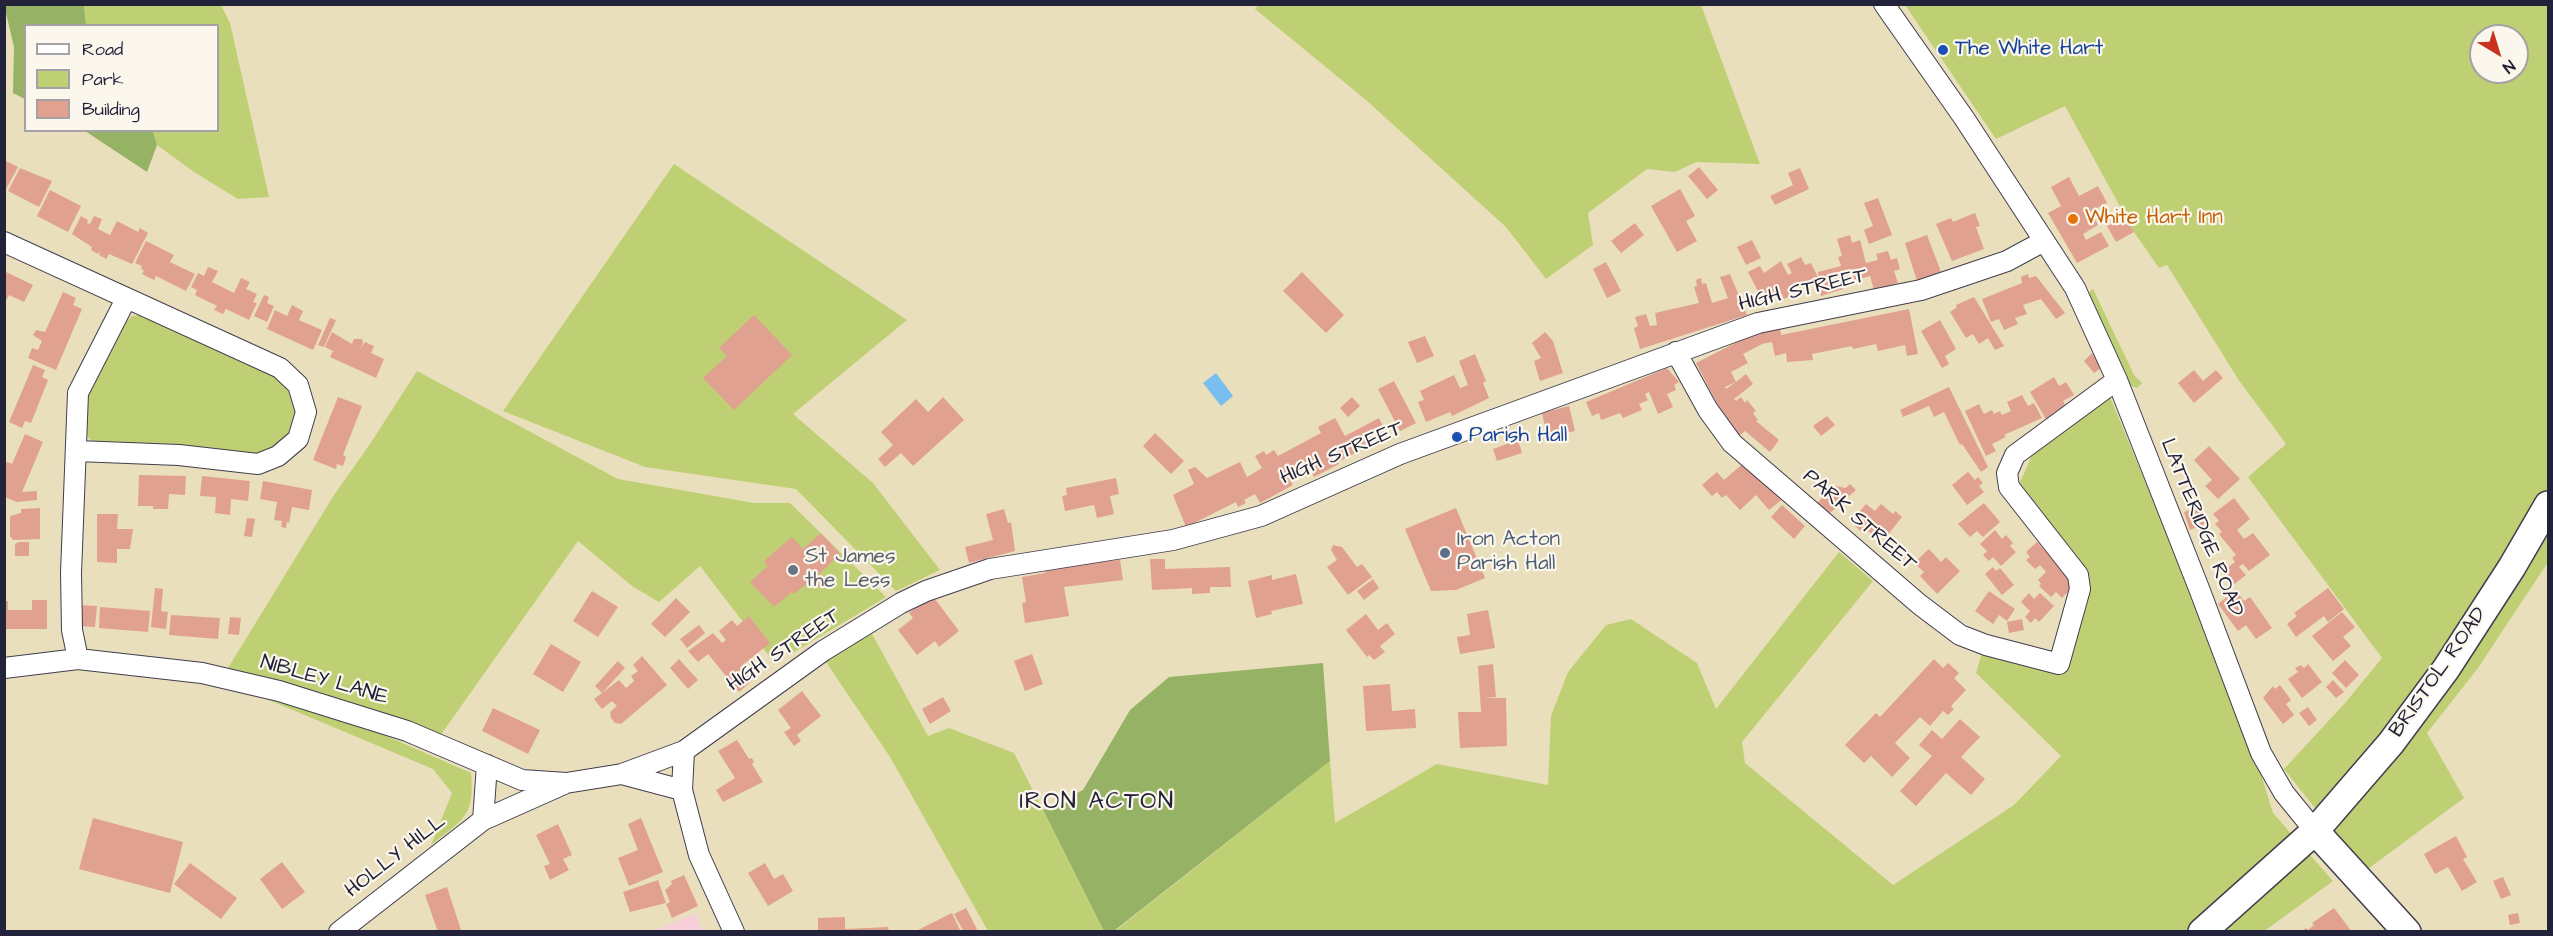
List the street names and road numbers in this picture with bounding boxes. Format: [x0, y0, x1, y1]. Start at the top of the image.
street label: HIGH STREET [1736, 264, 1870, 318]
street label: HIGH STREET [1277, 417, 1407, 491]
street label: LATTERIDGE ROAD [2154, 435, 2248, 621]
street label: PARK STREET [1797, 465, 1921, 577]
street label: BRISTOL ROAD [2385, 603, 2493, 743]
street label: HIGH STREET [723, 604, 845, 698]
street label: NIBLEY LANE [257, 651, 391, 711]
street label: HOLLY HILL [341, 810, 451, 904]

